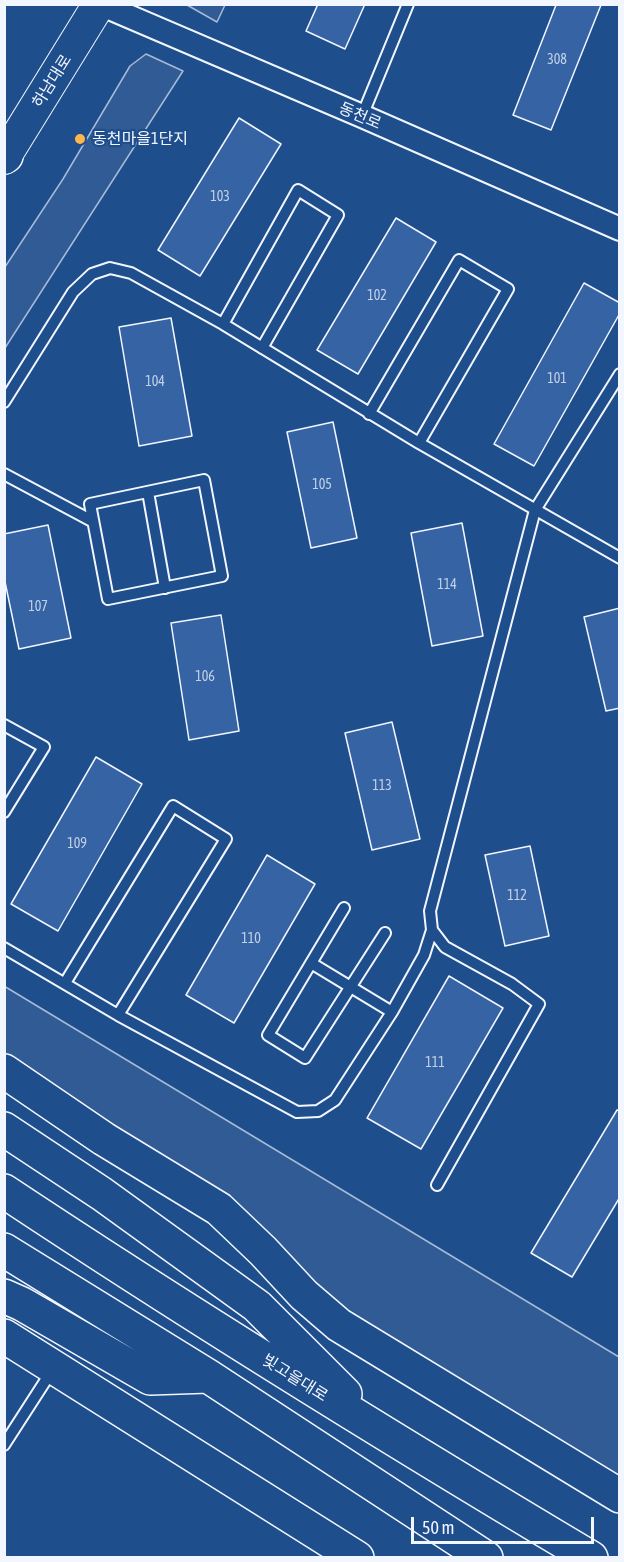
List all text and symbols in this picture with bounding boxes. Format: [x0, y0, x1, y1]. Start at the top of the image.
street label: 하남대로 [28, 51, 76, 111]
house number: 308 [547, 52, 567, 68]
street label: 동천로 [336, 99, 384, 133]
place label: 동천마을1단지 [92, 129, 188, 149]
marker: 동천마을1단지 [73, 132, 87, 146]
house number: 103 [210, 189, 230, 205]
house number: 102 [367, 288, 387, 304]
house number: 101 [547, 371, 567, 387]
house number: 104 [145, 374, 165, 390]
house number: 105 [312, 477, 332, 493]
house number: 114 [437, 577, 457, 593]
house number: 107 [28, 599, 48, 615]
house number: 106 [195, 669, 215, 685]
house number: 113 [372, 778, 392, 794]
house number: 109 [67, 836, 87, 852]
house number: 112 [507, 888, 527, 904]
house number: 110 [241, 931, 261, 947]
house number: 111 [425, 1055, 445, 1071]
street label: 빛고을대로 [259, 1350, 331, 1406]
scale bar [414, 1505, 597, 1543]
text: 50 m [422, 1517, 454, 1538]

